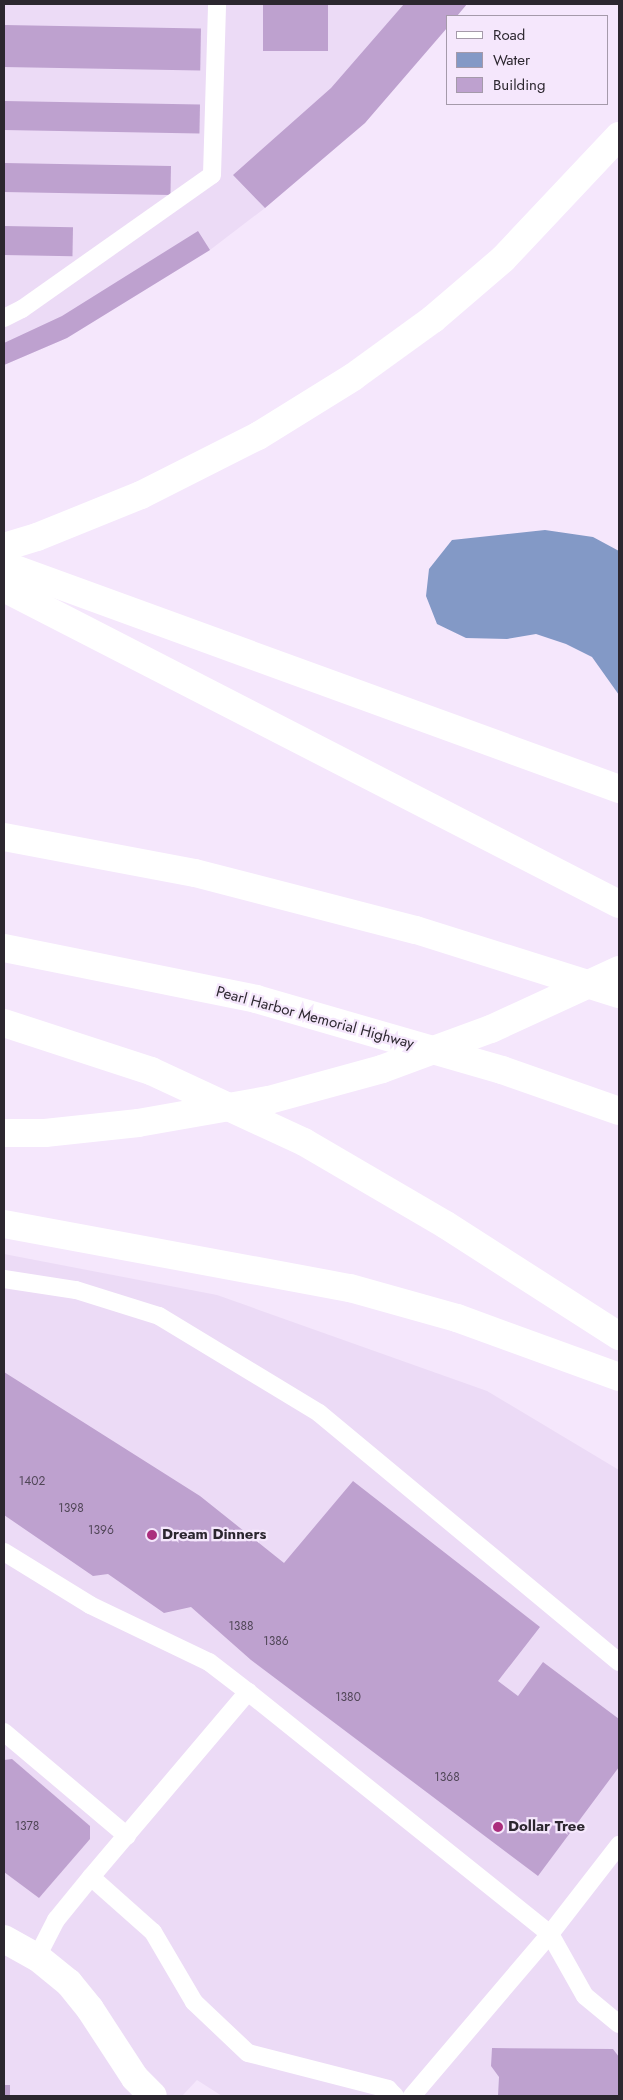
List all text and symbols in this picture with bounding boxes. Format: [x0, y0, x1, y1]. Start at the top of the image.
legend [446, 15, 608, 105]
text: Road [493, 24, 525, 46]
text: Water [493, 49, 530, 71]
text: Building [493, 74, 545, 96]
street label: Pearl Harbor Memorial Highway [214, 983, 416, 1053]
house number: 1402 [19, 1475, 45, 1489]
house number: 1398 [58, 1502, 84, 1516]
house number: 1396 [88, 1524, 114, 1538]
place label: Dream Dinners [162, 1526, 266, 1544]
marker: Dream Dinners [146, 1529, 158, 1541]
house number: 1388 [228, 1620, 254, 1634]
house number: 1386 [263, 1635, 289, 1649]
house number: 1380 [335, 1691, 361, 1705]
house number: 1368 [434, 1771, 460, 1785]
place label: Dollar Tree [508, 1818, 585, 1836]
house number: 1378 [15, 1820, 39, 1834]
marker: Dollar Tree [492, 1821, 504, 1833]

